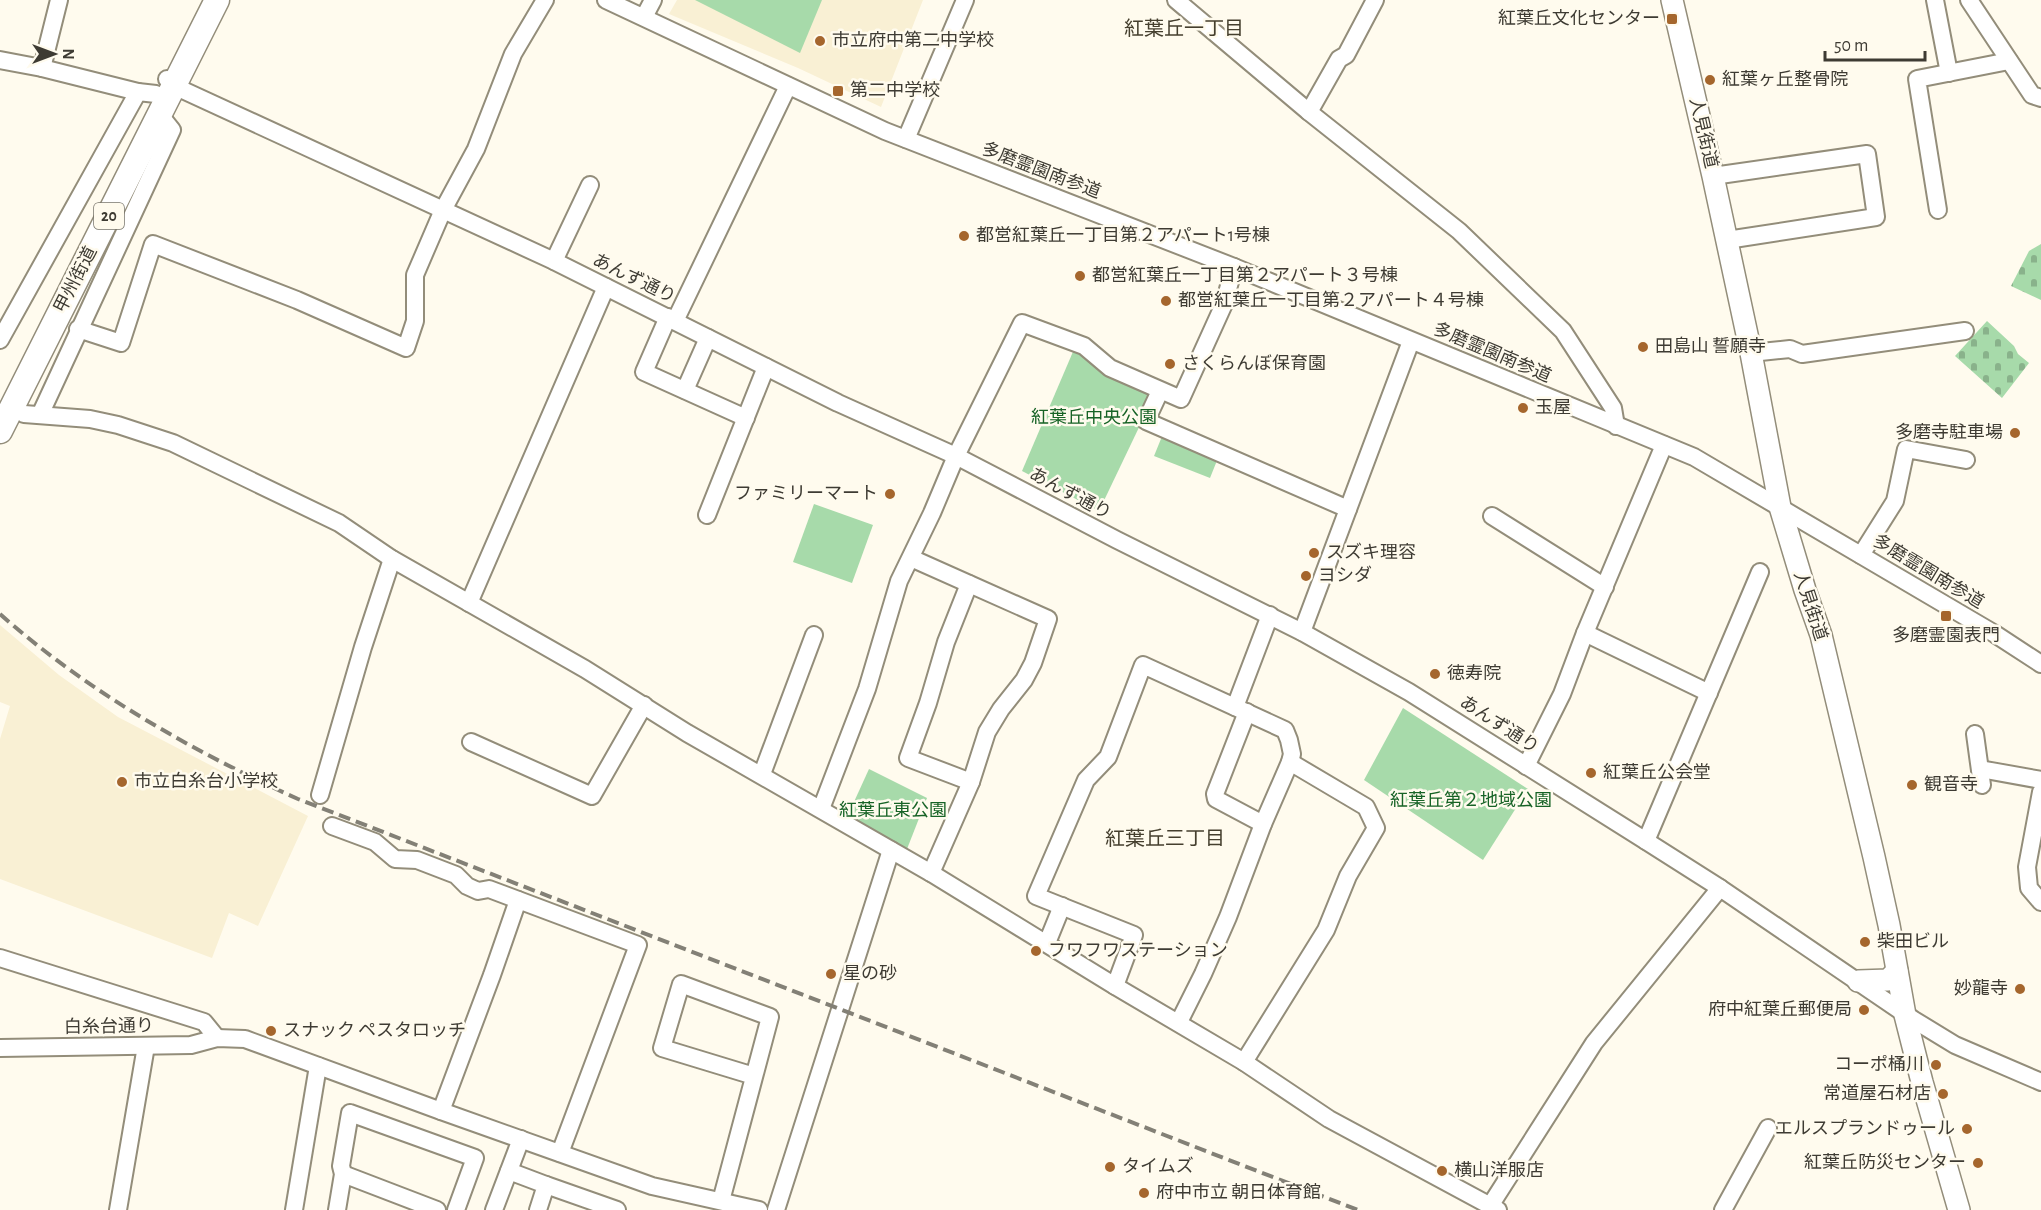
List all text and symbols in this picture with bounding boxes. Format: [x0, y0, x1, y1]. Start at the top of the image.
place label: 紅葉丘文化センター [1498, 8, 1660, 28]
marker: 紅葉丘文化センター [1665, 12, 1679, 26]
district label: 紅葉丘一丁目 [1124, 18, 1244, 39]
north arrow [24, 24, 84, 84]
scale bar [1825, 24, 1926, 62]
place label: 市立府中第二中学校 [832, 30, 994, 50]
marker: 市立府中第二中学校 [813, 34, 827, 48]
text: 50 m [1834, 37, 1868, 55]
text: N [60, 48, 76, 60]
place label: 紅葉ヶ丘整骨院 [1722, 69, 1848, 89]
marker: 紅葉ヶ丘整骨院 [1703, 73, 1717, 87]
place label: 第二中学校 [850, 80, 940, 100]
marker: 第二中学校 [831, 84, 845, 98]
street label: 人見街道 [1686, 95, 1722, 170]
street label: 多磨霊園南参道 [979, 138, 1104, 202]
road number: 20 [94, 203, 124, 229]
place label: 都営紅葉丘一丁目第２アパート1号棟 [976, 225, 1270, 245]
marker: 都営紅葉丘一丁目第２アパート1号棟 [957, 229, 971, 243]
street label: 甲州街道 [50, 243, 100, 316]
street label: あんず通り [590, 250, 679, 307]
place label: 都営紅葉丘一丁目第２アパート３号棟 [1092, 265, 1398, 285]
marker: 都営紅葉丘一丁目第２アパート３号棟 [1073, 269, 1087, 283]
place label: 都営紅葉丘一丁目第２アパート４号棟 [1178, 290, 1484, 310]
marker: 都営紅葉丘一丁目第２アパート４号棟 [1159, 294, 1173, 308]
street label: 多磨霊園南参道 [1430, 318, 1554, 386]
place label: 田島山 誓願寺 [1655, 336, 1766, 356]
marker: 田島山 誓願寺 [1636, 340, 1650, 354]
place label: さくらんぼ保育園 [1182, 354, 1326, 373]
marker: さくらんぼ保育園 [1163, 357, 1177, 371]
place label: 玉屋 [1535, 399, 1571, 417]
marker: 玉屋 [1516, 401, 1530, 415]
park label: 紅葉丘中央公園 [1031, 407, 1157, 427]
place label: 多磨寺駐車場 [1895, 422, 2003, 442]
marker: 多磨寺駐車場 [2008, 426, 2022, 440]
street label: あんず通り [1026, 464, 1114, 523]
place label: ファミリーマート [734, 485, 878, 503]
marker: ファミリーマート [883, 487, 897, 501]
street label: 多磨霊園南参道 [1869, 530, 1988, 612]
place label: スズキ理容 [1326, 542, 1416, 562]
marker: スズキ理容 [1307, 546, 1321, 560]
place label: ヨシダ [1318, 565, 1372, 585]
street label: 人見街道 [1790, 568, 1832, 643]
marker: ヨシダ [1299, 569, 1313, 583]
marker: 多磨霊園表門 [1939, 609, 1953, 623]
place label: 多磨霊園表門 [1892, 625, 2000, 645]
place label: 徳寿院 [1447, 663, 1501, 683]
marker: 徳寿院 [1428, 667, 1442, 681]
street label: あんず通り [1456, 692, 1542, 757]
place label: 紅葉丘公会堂 [1603, 762, 1711, 782]
marker: 紅葉丘公会堂 [1584, 766, 1598, 780]
place label: 市立白糸台小学校 [134, 771, 278, 791]
marker: 市立白糸台小学校 [115, 775, 129, 789]
place label: 観音寺 [1924, 775, 1978, 794]
marker: 観音寺 [1905, 778, 1919, 792]
park label: 紅葉丘第２地域公園 [1390, 790, 1552, 810]
park label: 紅葉丘東公園 [839, 800, 947, 820]
district label: 紅葉丘三丁目 [1105, 828, 1225, 849]
place label: 柴田ビル [1877, 932, 1949, 951]
marker: 柴田ビル [1858, 935, 1872, 949]
place label: フワフワステーション [1048, 942, 1228, 960]
marker: フワフワステーション [1029, 944, 1043, 958]
place label: 星の砂 [843, 964, 897, 983]
marker: 星の砂 [824, 967, 838, 981]
place label: 妙龍寺 [1954, 979, 2008, 998]
marker: 妙龍寺 [2013, 982, 2027, 996]
place label: 府中紅葉丘郵便局 [1708, 999, 1852, 1019]
marker: 府中紅葉丘郵便局 [1857, 1003, 1871, 1017]
street label: 白糸台通り [64, 1015, 154, 1037]
place label: スナック ペスタロッチ [283, 1021, 466, 1040]
marker: スナック ペスタロッチ [264, 1024, 278, 1038]
place label: コーポ桶川 [1834, 1055, 1924, 1074]
marker: コーポ桶川 [1929, 1058, 1943, 1072]
place label: 常道屋石材店 [1823, 1083, 1931, 1103]
marker: 常道屋石材店 [1936, 1087, 1950, 1101]
place label: エルスプランドゥール [1775, 1119, 1955, 1138]
marker: エルスプランドゥール [1960, 1122, 1974, 1136]
place label: 紅葉丘防災センター [1804, 1152, 1966, 1172]
place label: タイムズ [1122, 1156, 1194, 1176]
marker: 紅葉丘防災センター [1971, 1156, 1985, 1170]
marker: タイムズ [1103, 1160, 1117, 1174]
place label: 横山洋服店 [1454, 1160, 1544, 1180]
marker: 横山洋服店 [1435, 1164, 1449, 1178]
place label: 府中市立 朝日体育館 [1156, 1183, 1321, 1202]
marker: 府中市立 朝日体育館 [1137, 1186, 1151, 1200]

